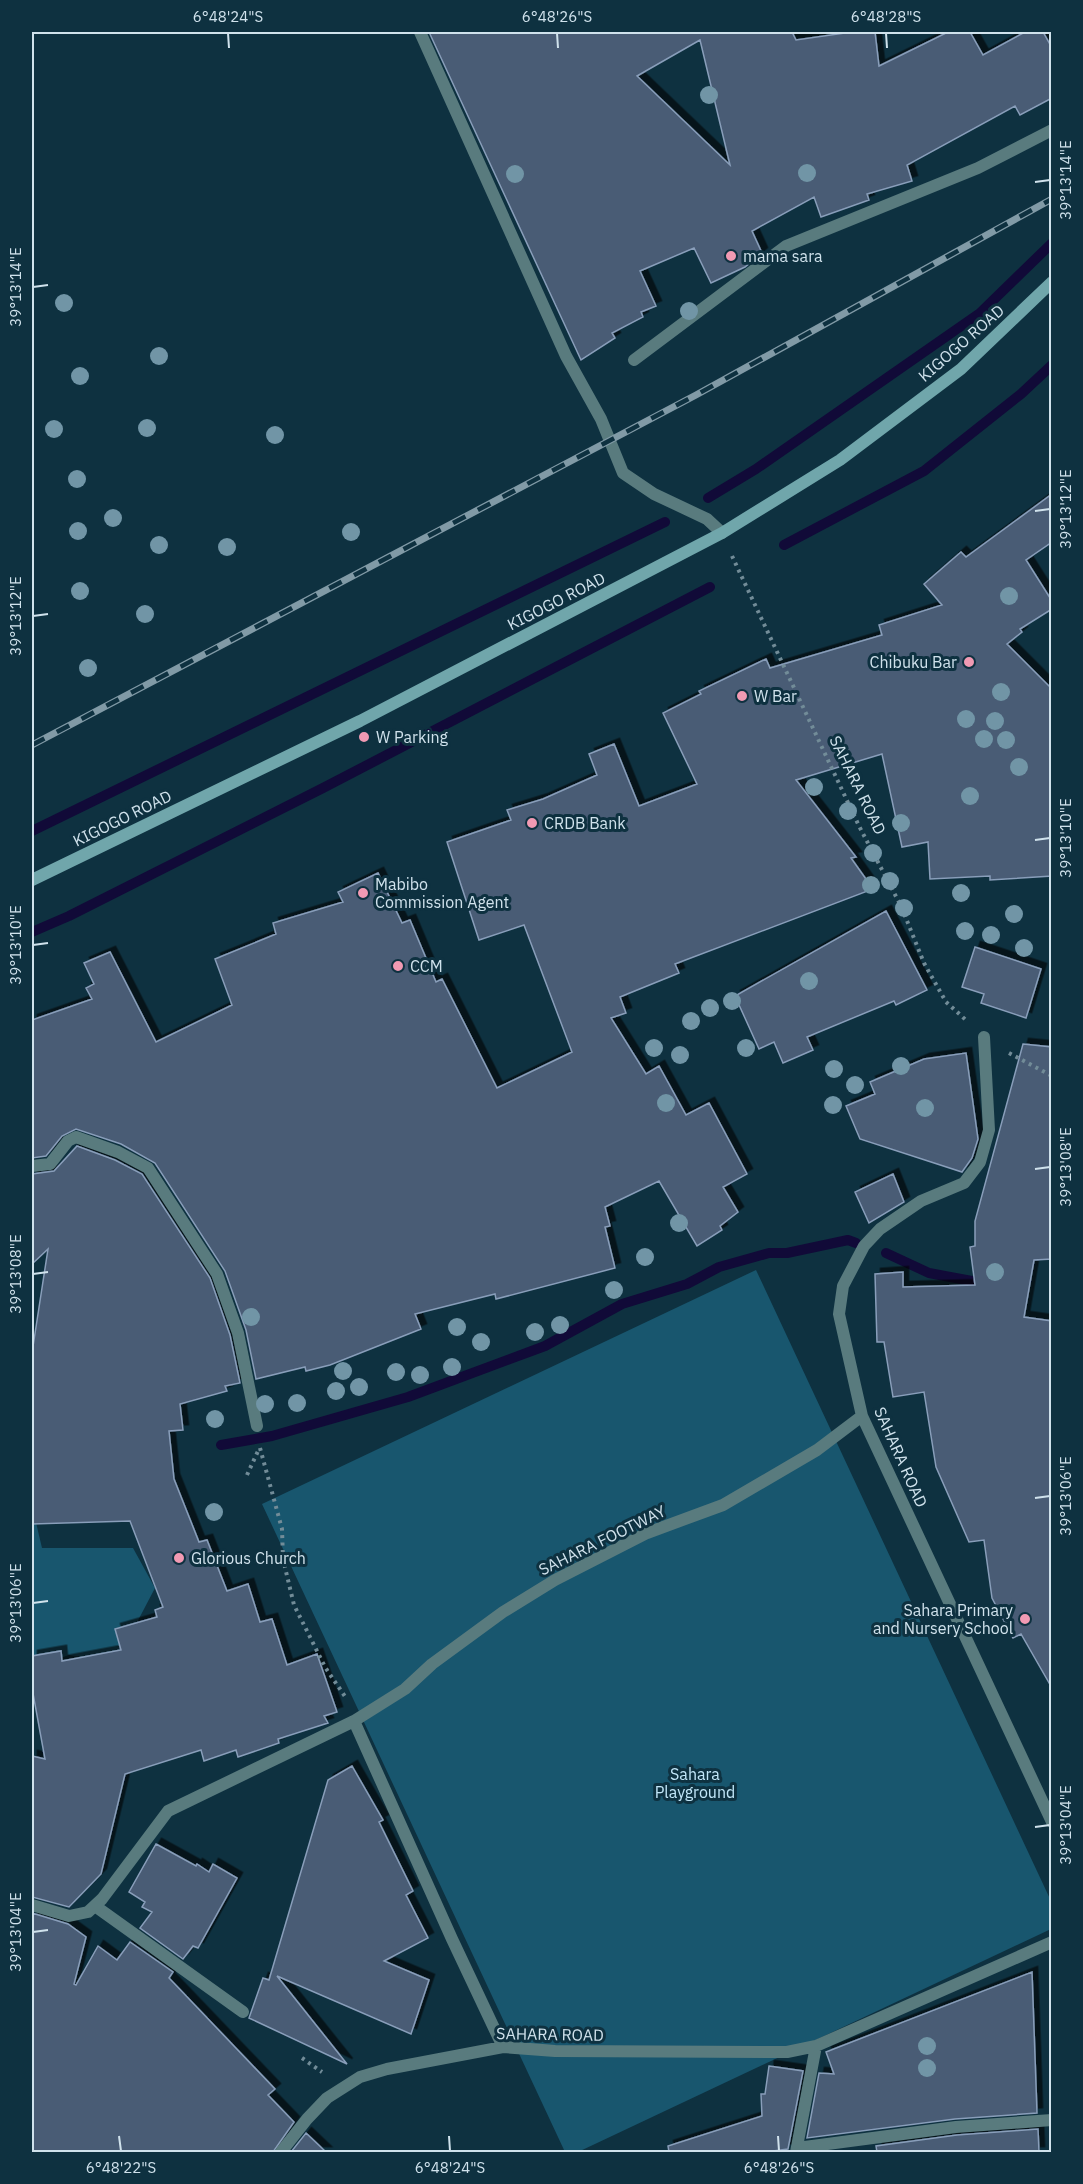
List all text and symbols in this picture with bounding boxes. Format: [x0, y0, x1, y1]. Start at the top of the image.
text: 6°48'24"S [193, 7, 263, 26]
text: 6°48'26"S [522, 7, 592, 26]
text: 6°48'28"S [851, 7, 921, 26]
text: 39°13'14"E [1056, 140, 1075, 220]
place label: mama sara [743, 246, 823, 266]
text: 39°13'14"E [6, 247, 25, 327]
marker: mama sara [724, 249, 738, 263]
street label: KIGOGO ROAD [914, 300, 1008, 386]
text: 39°13'12"E [1056, 469, 1075, 549]
street label: KIGOGO ROAD [504, 568, 608, 634]
text: 39°13'12"E [6, 576, 25, 656]
place label: Chibuku Bar [870, 652, 957, 672]
marker: Chibuku Bar [962, 655, 976, 669]
place label: W Bar [754, 686, 797, 706]
marker: W Bar [735, 689, 749, 703]
place label: W Parking [376, 727, 449, 747]
marker: W Parking [357, 730, 371, 744]
street label: SAHARA ROAD [825, 732, 891, 838]
street label: KIGOGO ROAD [69, 785, 175, 851]
text: 39°13'10"E [1056, 798, 1075, 878]
place label: CRDB Bank [544, 813, 626, 833]
marker: CRDB Bank [525, 816, 539, 830]
place label: Mabibo Commission Agent [375, 874, 509, 912]
marker: Mabibo Commission Agent [356, 886, 370, 900]
text: 39°13'10"E [6, 905, 25, 985]
place label: CCM [410, 956, 443, 976]
marker: CCM [391, 959, 405, 973]
text: 39°13'08"E [1056, 1127, 1075, 1207]
text: 39°13'08"E [6, 1234, 25, 1314]
street label: SAHARA ROAD [870, 1404, 932, 1510]
text: 39°13'06"E [1056, 1456, 1075, 1536]
street label: SAHARA FOOTWAY [535, 1500, 669, 1579]
place label: Glorious Church [191, 1548, 306, 1568]
marker: Glorious Church [172, 1551, 186, 1565]
text: 39°13'06"E [6, 1563, 25, 1643]
place label: Sahara Primary and Nursery School [873, 1600, 1013, 1638]
marker: Sahara Primary and Nursery School [1018, 1612, 1032, 1626]
park label: Sahara Playground [655, 1764, 735, 1802]
text: 39°13'04"E [1056, 1785, 1075, 1865]
text: 39°13'04"E [6, 1892, 25, 1972]
street label: SAHARA ROAD [496, 2023, 604, 2045]
text: 6°48'22"S [86, 2158, 156, 2177]
text: 6°48'24"S [415, 2158, 485, 2177]
text: 6°48'26"S [744, 2158, 814, 2177]

